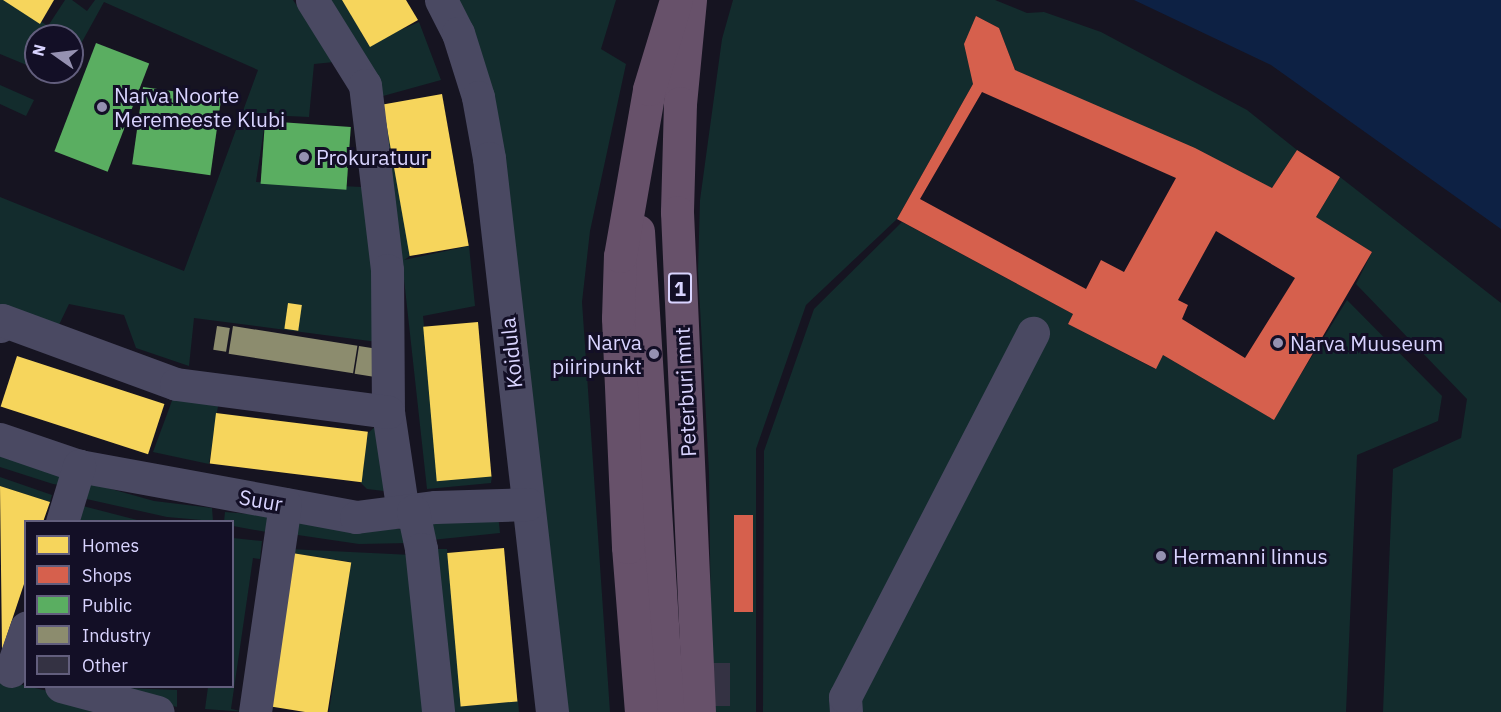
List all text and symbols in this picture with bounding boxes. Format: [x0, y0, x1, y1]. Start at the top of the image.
north arrow [24, 24, 84, 84]
text: N [27, 42, 50, 58]
place label: Narva Noorte Meremeeste Klubi [114, 82, 285, 132]
marker: Narva Noorte Meremeeste Klubi [95, 100, 109, 114]
place label: Prokuratuur [316, 144, 428, 170]
marker: Prokuratuur [297, 150, 311, 164]
road number: 1 [668, 271, 692, 305]
street label: Koidula [495, 316, 527, 390]
street label: Peterburi mnt [669, 326, 701, 458]
place label: Narva piiripunkt [552, 329, 642, 379]
place label: Narva Muuseum [1290, 330, 1443, 356]
marker: Narva Muuseum [1271, 336, 1285, 350]
marker: Narva piiripunkt [647, 347, 661, 361]
street label: Suur [237, 484, 285, 516]
legend [24, 520, 234, 688]
text: Homes [82, 534, 139, 557]
place label: Hermanni linnus [1173, 543, 1328, 569]
marker: Hermanni linnus [1154, 549, 1168, 563]
text: Shops [82, 564, 132, 587]
text: Public [82, 594, 132, 617]
text: Industry [82, 624, 151, 647]
text: Other [82, 654, 128, 677]

